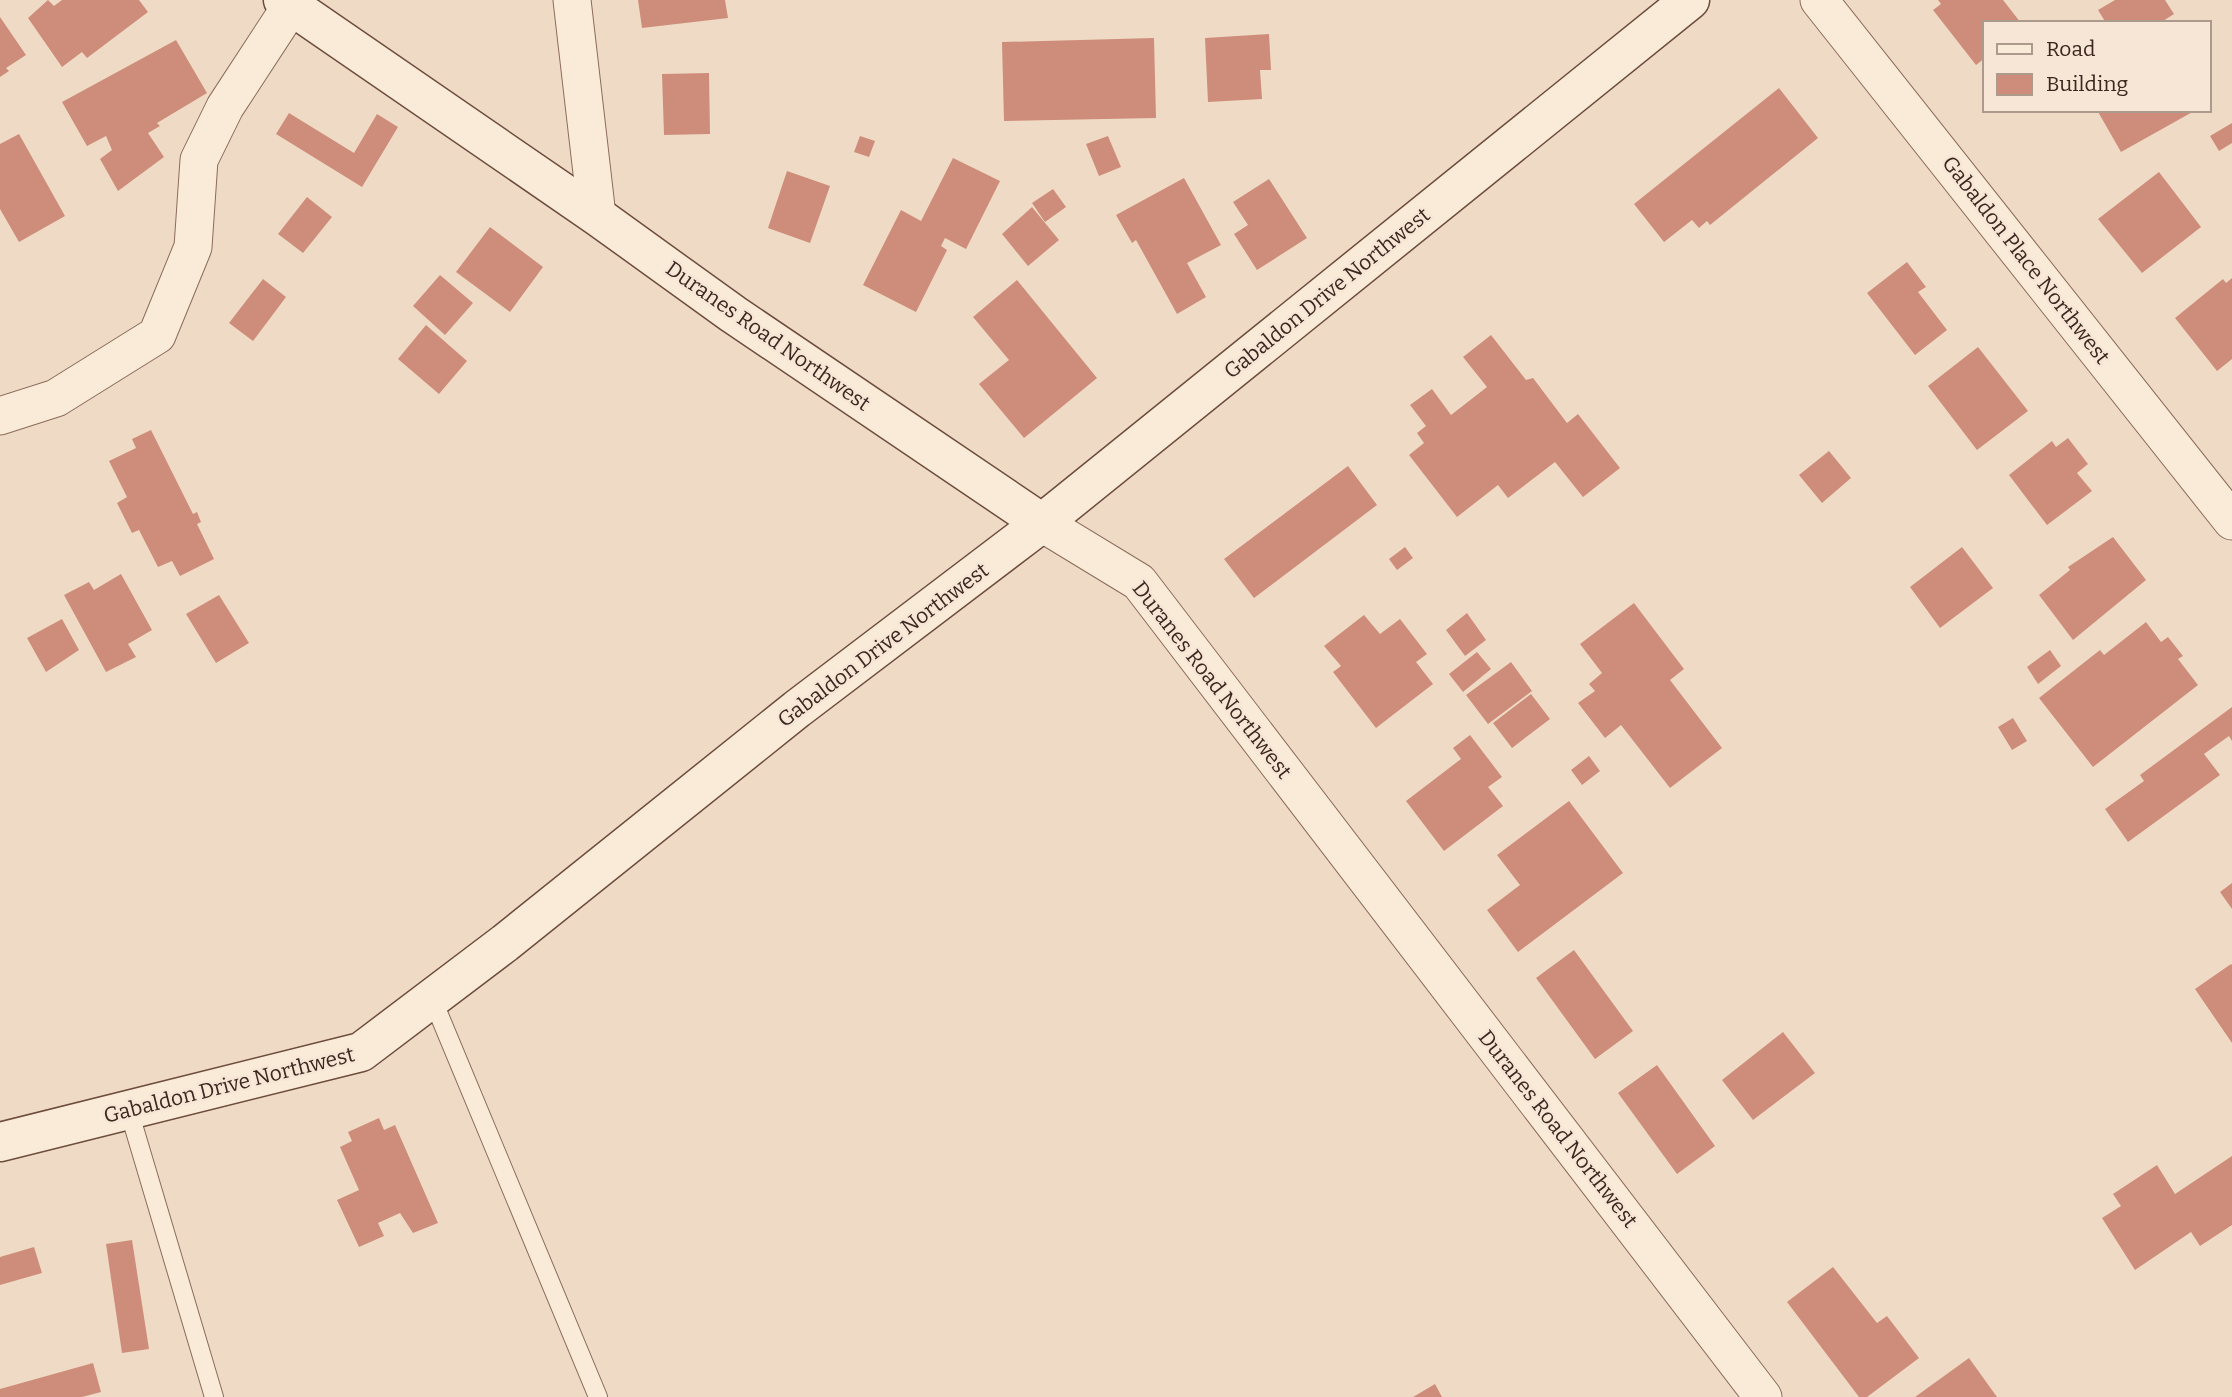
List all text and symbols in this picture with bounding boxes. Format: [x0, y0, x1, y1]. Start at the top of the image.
legend [1983, 21, 2211, 112]
text: Road [2046, 36, 2095, 62]
text: Building [2046, 71, 2129, 97]
street label: Gabaldon Place Northwest [1937, 151, 2116, 370]
street label: Gabaldon Drive Northwest [1219, 202, 1436, 384]
street label: Duranes Road Northwest [661, 255, 876, 417]
street label: Gabaldon Drive Northwest [772, 557, 994, 733]
street label: Duranes Road Northwest [1127, 576, 1298, 784]
street label: Duranes Road Northwest [1473, 1025, 1644, 1233]
street label: Gabaldon Drive Northwest [101, 1041, 357, 1129]

